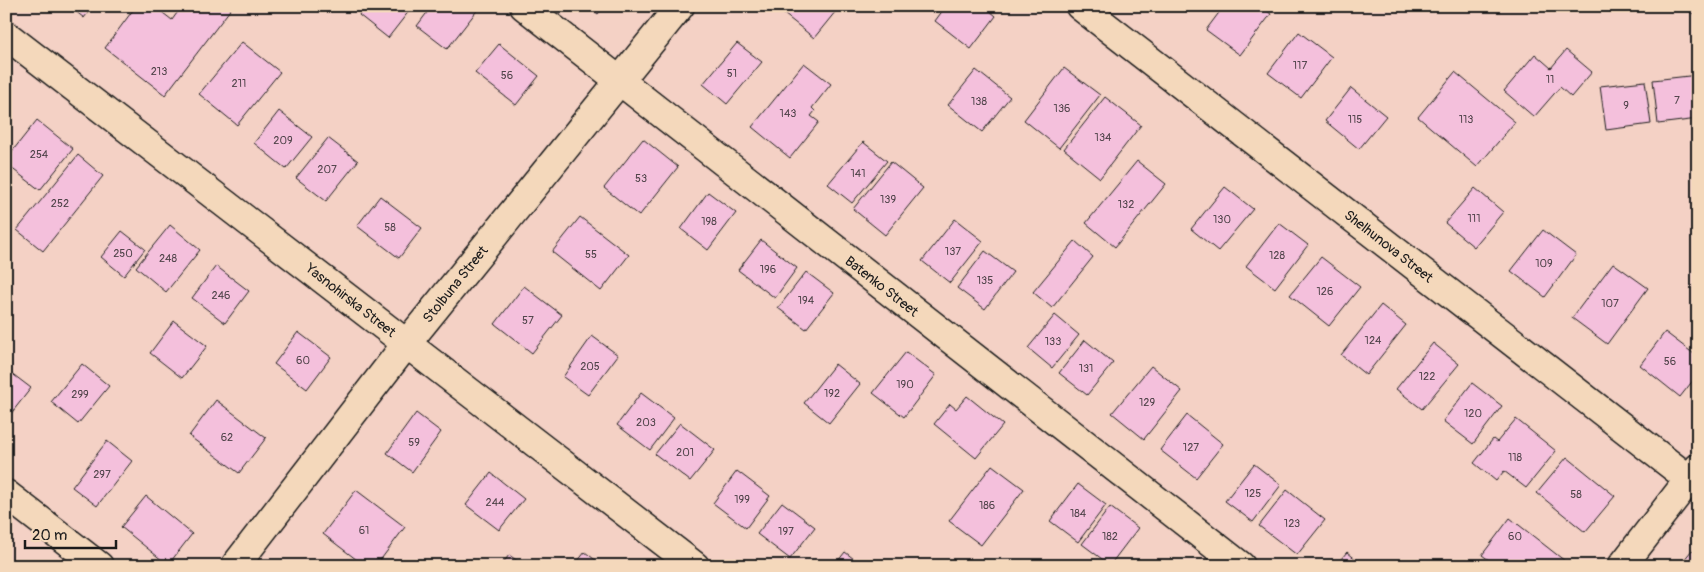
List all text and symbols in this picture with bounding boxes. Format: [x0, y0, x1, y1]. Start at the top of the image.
house number: 117 [1293, 59, 1307, 72]
house number: 213 [151, 65, 167, 78]
house number: 51 [727, 67, 737, 80]
house number: 56 [501, 69, 513, 82]
house number: 11 [1546, 73, 1554, 86]
house number: 211 [232, 77, 246, 90]
house number: 7 [1674, 94, 1680, 107]
house number: 138 [971, 95, 987, 108]
house number: 9 [1623, 99, 1629, 112]
house number: 136 [1054, 102, 1070, 115]
house number: 143 [780, 107, 796, 120]
house number: 115 [1348, 113, 1362, 126]
house number: 113 [1459, 113, 1473, 126]
house number: 134 [1095, 131, 1112, 144]
house number: 209 [273, 134, 293, 147]
house number: 254 [30, 148, 49, 161]
house number: 207 [317, 163, 337, 176]
house number: 141 [851, 167, 865, 180]
house number: 53 [635, 172, 647, 185]
house number: 139 [880, 193, 896, 206]
house number: 252 [51, 197, 69, 210]
house number: 132 [1118, 198, 1134, 211]
street label: Shelhunova Street [1341, 206, 1437, 287]
house number: 111 [1468, 212, 1480, 225]
house number: 130 [1213, 213, 1231, 226]
house number: 198 [701, 215, 717, 228]
house number: 58 [384, 221, 396, 234]
street label: Stolbuna Street [419, 242, 492, 326]
house number: 137 [945, 245, 961, 258]
house number: 250 [113, 247, 133, 260]
house number: 55 [585, 248, 597, 261]
house number: 128 [1269, 249, 1285, 262]
house number: 248 [159, 252, 177, 265]
street label: Batenko Street [842, 252, 922, 321]
house number: 109 [1535, 257, 1553, 270]
street label: Yasnohirska Street [301, 259, 399, 341]
house number: 196 [760, 263, 776, 276]
house number: 135 [977, 274, 993, 287]
house number: 126 [1317, 285, 1333, 298]
house number: 246 [212, 289, 230, 302]
house number: 194 [798, 294, 815, 307]
house number: 107 [1601, 297, 1619, 310]
house number: 57 [522, 314, 534, 327]
house number: 124 [1365, 334, 1382, 347]
house number: 133 [1045, 335, 1061, 348]
house number: 60 [296, 354, 310, 367]
house number: 56 [1664, 355, 1676, 368]
house number: 205 [580, 360, 600, 373]
house number: 131 [1079, 362, 1093, 375]
house number: 122 [1419, 370, 1435, 383]
house number: 190 [896, 378, 914, 391]
house number: 192 [824, 387, 840, 400]
house number: 299 [71, 388, 89, 401]
house number: 129 [1139, 396, 1155, 409]
house number: 120 [1464, 407, 1482, 420]
house number: 203 [636, 416, 656, 429]
house number: 62 [221, 431, 233, 444]
house number: 59 [408, 436, 420, 449]
house number: 127 [1183, 441, 1199, 454]
house number: 201 [676, 446, 694, 459]
house number: 118 [1508, 451, 1523, 464]
house number: 297 [93, 468, 111, 481]
house number: 125 [1245, 487, 1261, 500]
house number: 58 [1570, 488, 1582, 501]
house number: 199 [734, 493, 750, 506]
house number: 244 [486, 496, 505, 509]
house number: 186 [979, 499, 995, 512]
house number: 184 [1070, 507, 1087, 520]
scale bar [25, 517, 116, 549]
house number: 123 [1284, 517, 1300, 530]
house number: 61 [359, 524, 369, 537]
house number: 197 [778, 525, 794, 538]
text: 20 m [32, 526, 67, 545]
house number: 182 [1102, 530, 1118, 543]
house number: 60 [1508, 530, 1522, 543]

